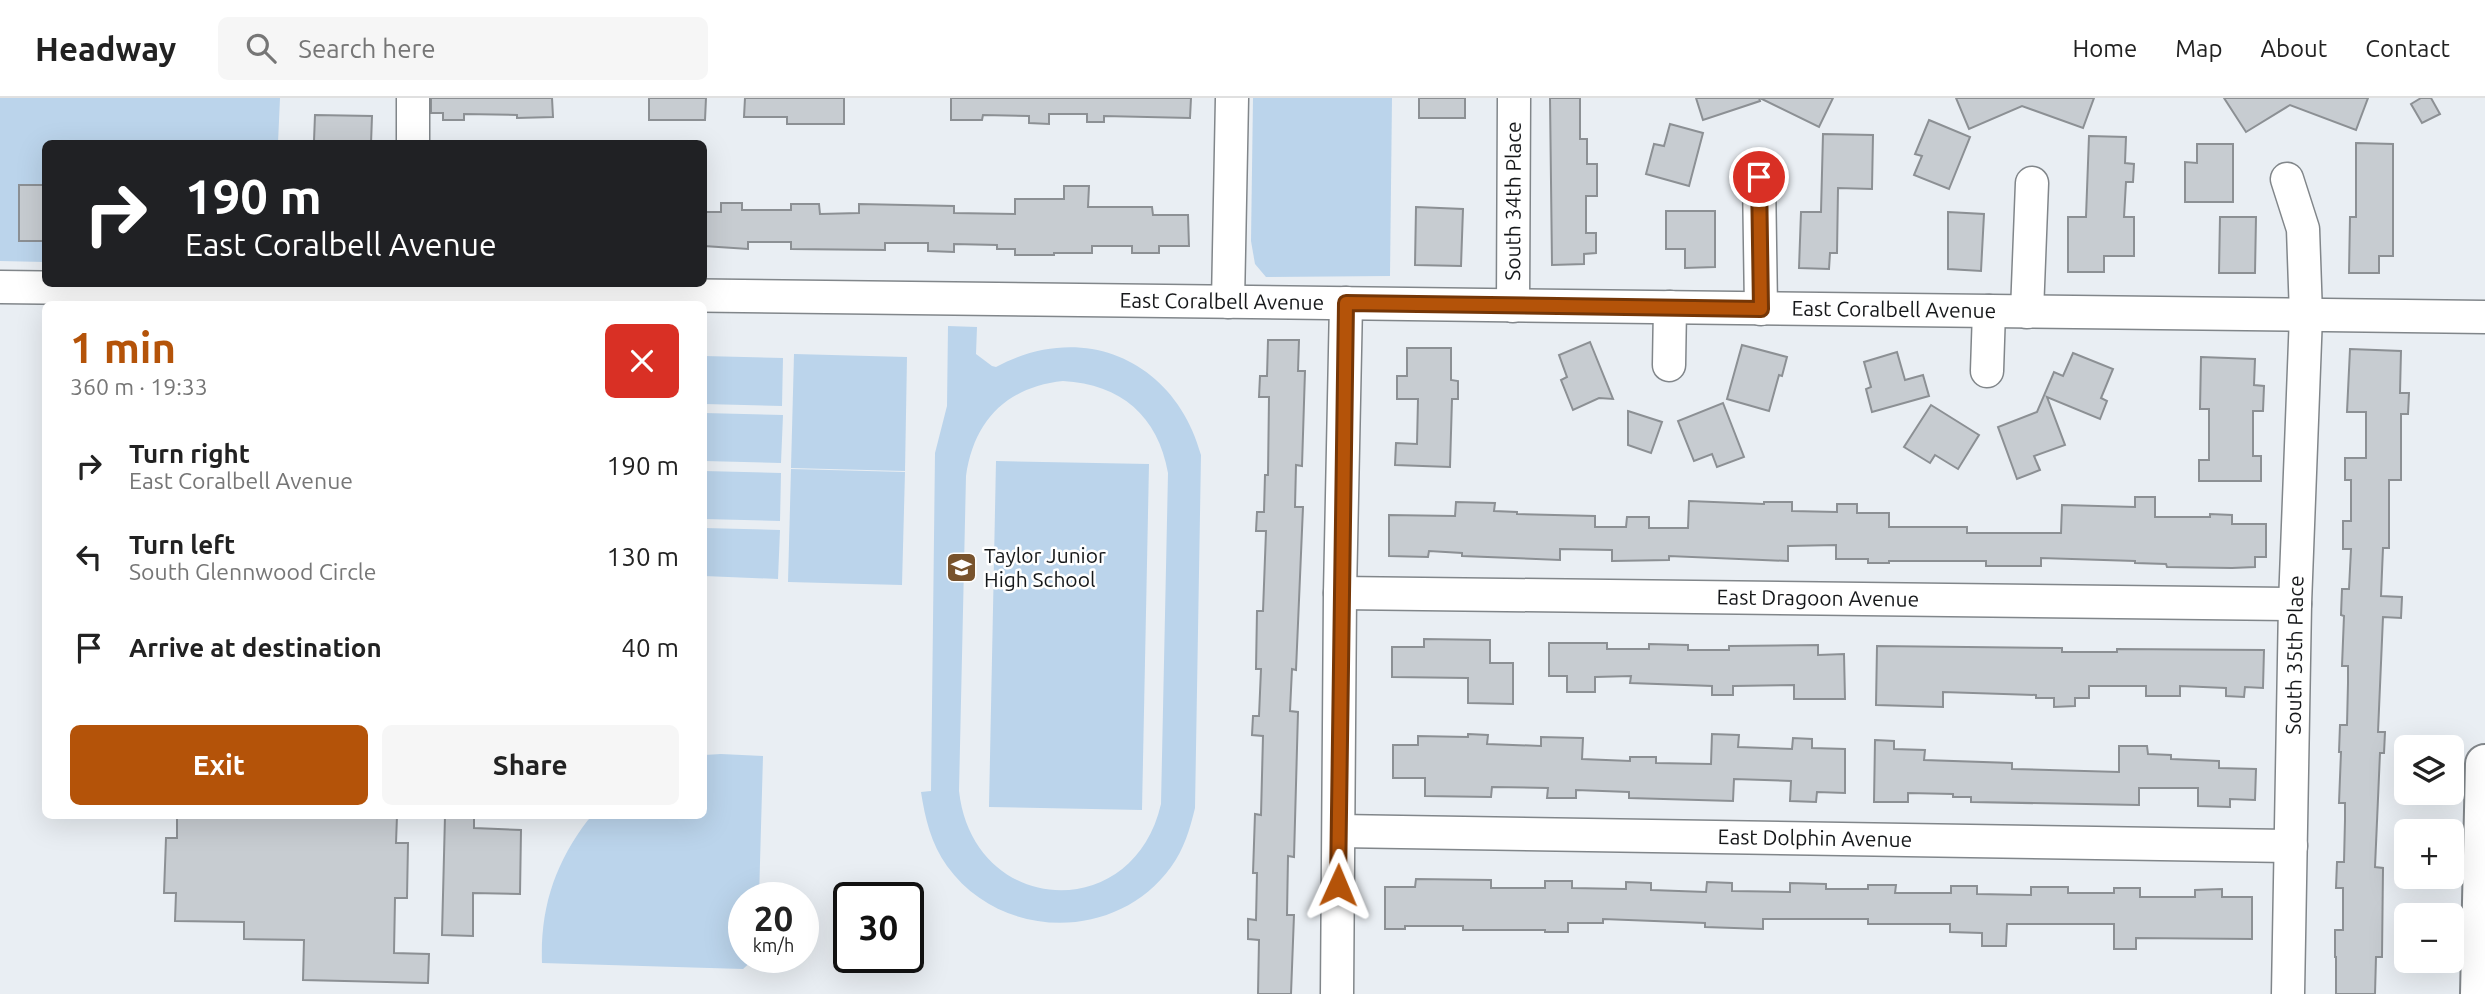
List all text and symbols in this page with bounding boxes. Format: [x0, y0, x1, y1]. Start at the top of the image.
search box [218, 17, 708, 80]
icon: search [242, 29, 280, 67]
text: Headway [35, 30, 176, 67]
text: Search here [298, 34, 436, 63]
text: Home [2072, 35, 2137, 62]
text: Map [2175, 35, 2222, 62]
text: About [2260, 35, 2327, 62]
text: Contact [2365, 35, 2450, 62]
street label: South 34th Place [1500, 121, 1525, 281]
pin [1729, 147, 1789, 207]
icon: arrive [1740, 158, 1778, 196]
icon: right [70, 168, 161, 259]
text: 190 m [185, 168, 322, 223]
text: East Coralbell Avenue [185, 226, 497, 262]
street label: East Coralbell Avenue [1119, 288, 1324, 314]
street label: East Coralbell Avenue [1791, 296, 1996, 322]
text: 1 min [70, 324, 176, 371]
button: close [605, 324, 679, 398]
text: 360 m · 19:33 [70, 374, 208, 399]
text: Turn right [129, 439, 250, 468]
icon: right [70, 447, 108, 485]
text: 190 m [607, 451, 679, 480]
text: East Coralbell Avenue [129, 468, 353, 493]
text: Turn left [129, 530, 235, 559]
icon: left [70, 538, 108, 576]
text: 130 m [607, 542, 679, 571]
place label: Taylor Junior High School [984, 543, 1106, 591]
school or university icon: Taylor Junior High School [944, 551, 978, 585]
text: South Glennwood Circle [129, 559, 377, 584]
street label: South 35th Place [2281, 575, 2307, 735]
street label: East Dragoon Avenue [1717, 584, 1919, 611]
icon: arrive [70, 629, 108, 667]
text: Arrive at destination [129, 633, 382, 662]
text: 40 m [621, 633, 679, 662]
button: Exit [70, 725, 368, 805]
button: Share [382, 725, 679, 805]
map controls [2394, 735, 2464, 973]
button: layers [2394, 735, 2464, 805]
button: + [2394, 819, 2464, 889]
street label: East Dolphin Avenue [1718, 824, 1912, 851]
position arrow [1301, 848, 1375, 922]
speed limit sign: 30 [833, 882, 924, 973]
text: 20 [754, 898, 793, 938]
button: − [2394, 903, 2464, 973]
text: km/h [753, 935, 794, 955]

